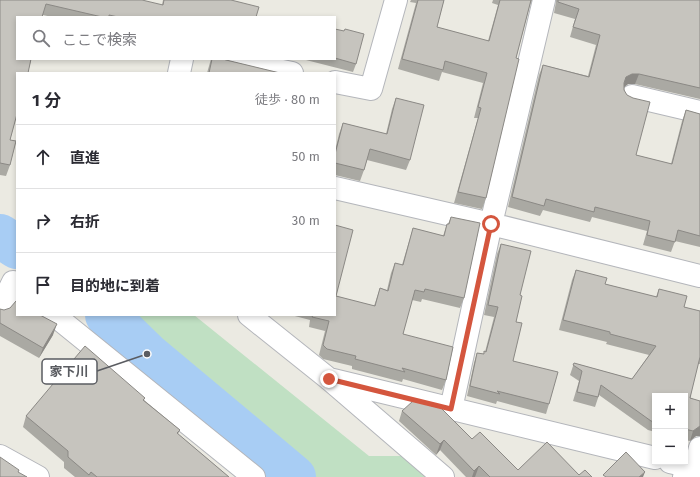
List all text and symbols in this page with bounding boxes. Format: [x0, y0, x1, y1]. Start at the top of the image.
search box [16, 16, 336, 60]
icon: search [30, 27, 52, 49]
text: ここで検索 [62, 31, 137, 49]
text: 1 分 [32, 90, 61, 111]
text: 徒歩 · 80 m [255, 92, 320, 107]
icon: ahead [32, 146, 54, 168]
text: 直進 [70, 149, 100, 167]
text: 50 m [292, 149, 320, 164]
icon: right [32, 210, 54, 232]
text: 右折 [70, 213, 100, 231]
text: 30 m [292, 213, 320, 228]
route start [482, 215, 500, 233]
icon: arrive [32, 274, 54, 296]
text: 目的地に到着 [70, 277, 160, 295]
callout: 家下川 [42, 359, 97, 384]
text: 家下川 [49, 364, 89, 379]
route end [320, 370, 338, 388]
map controls [652, 393, 688, 465]
button: + [652, 393, 688, 429]
button: − [652, 429, 688, 465]

